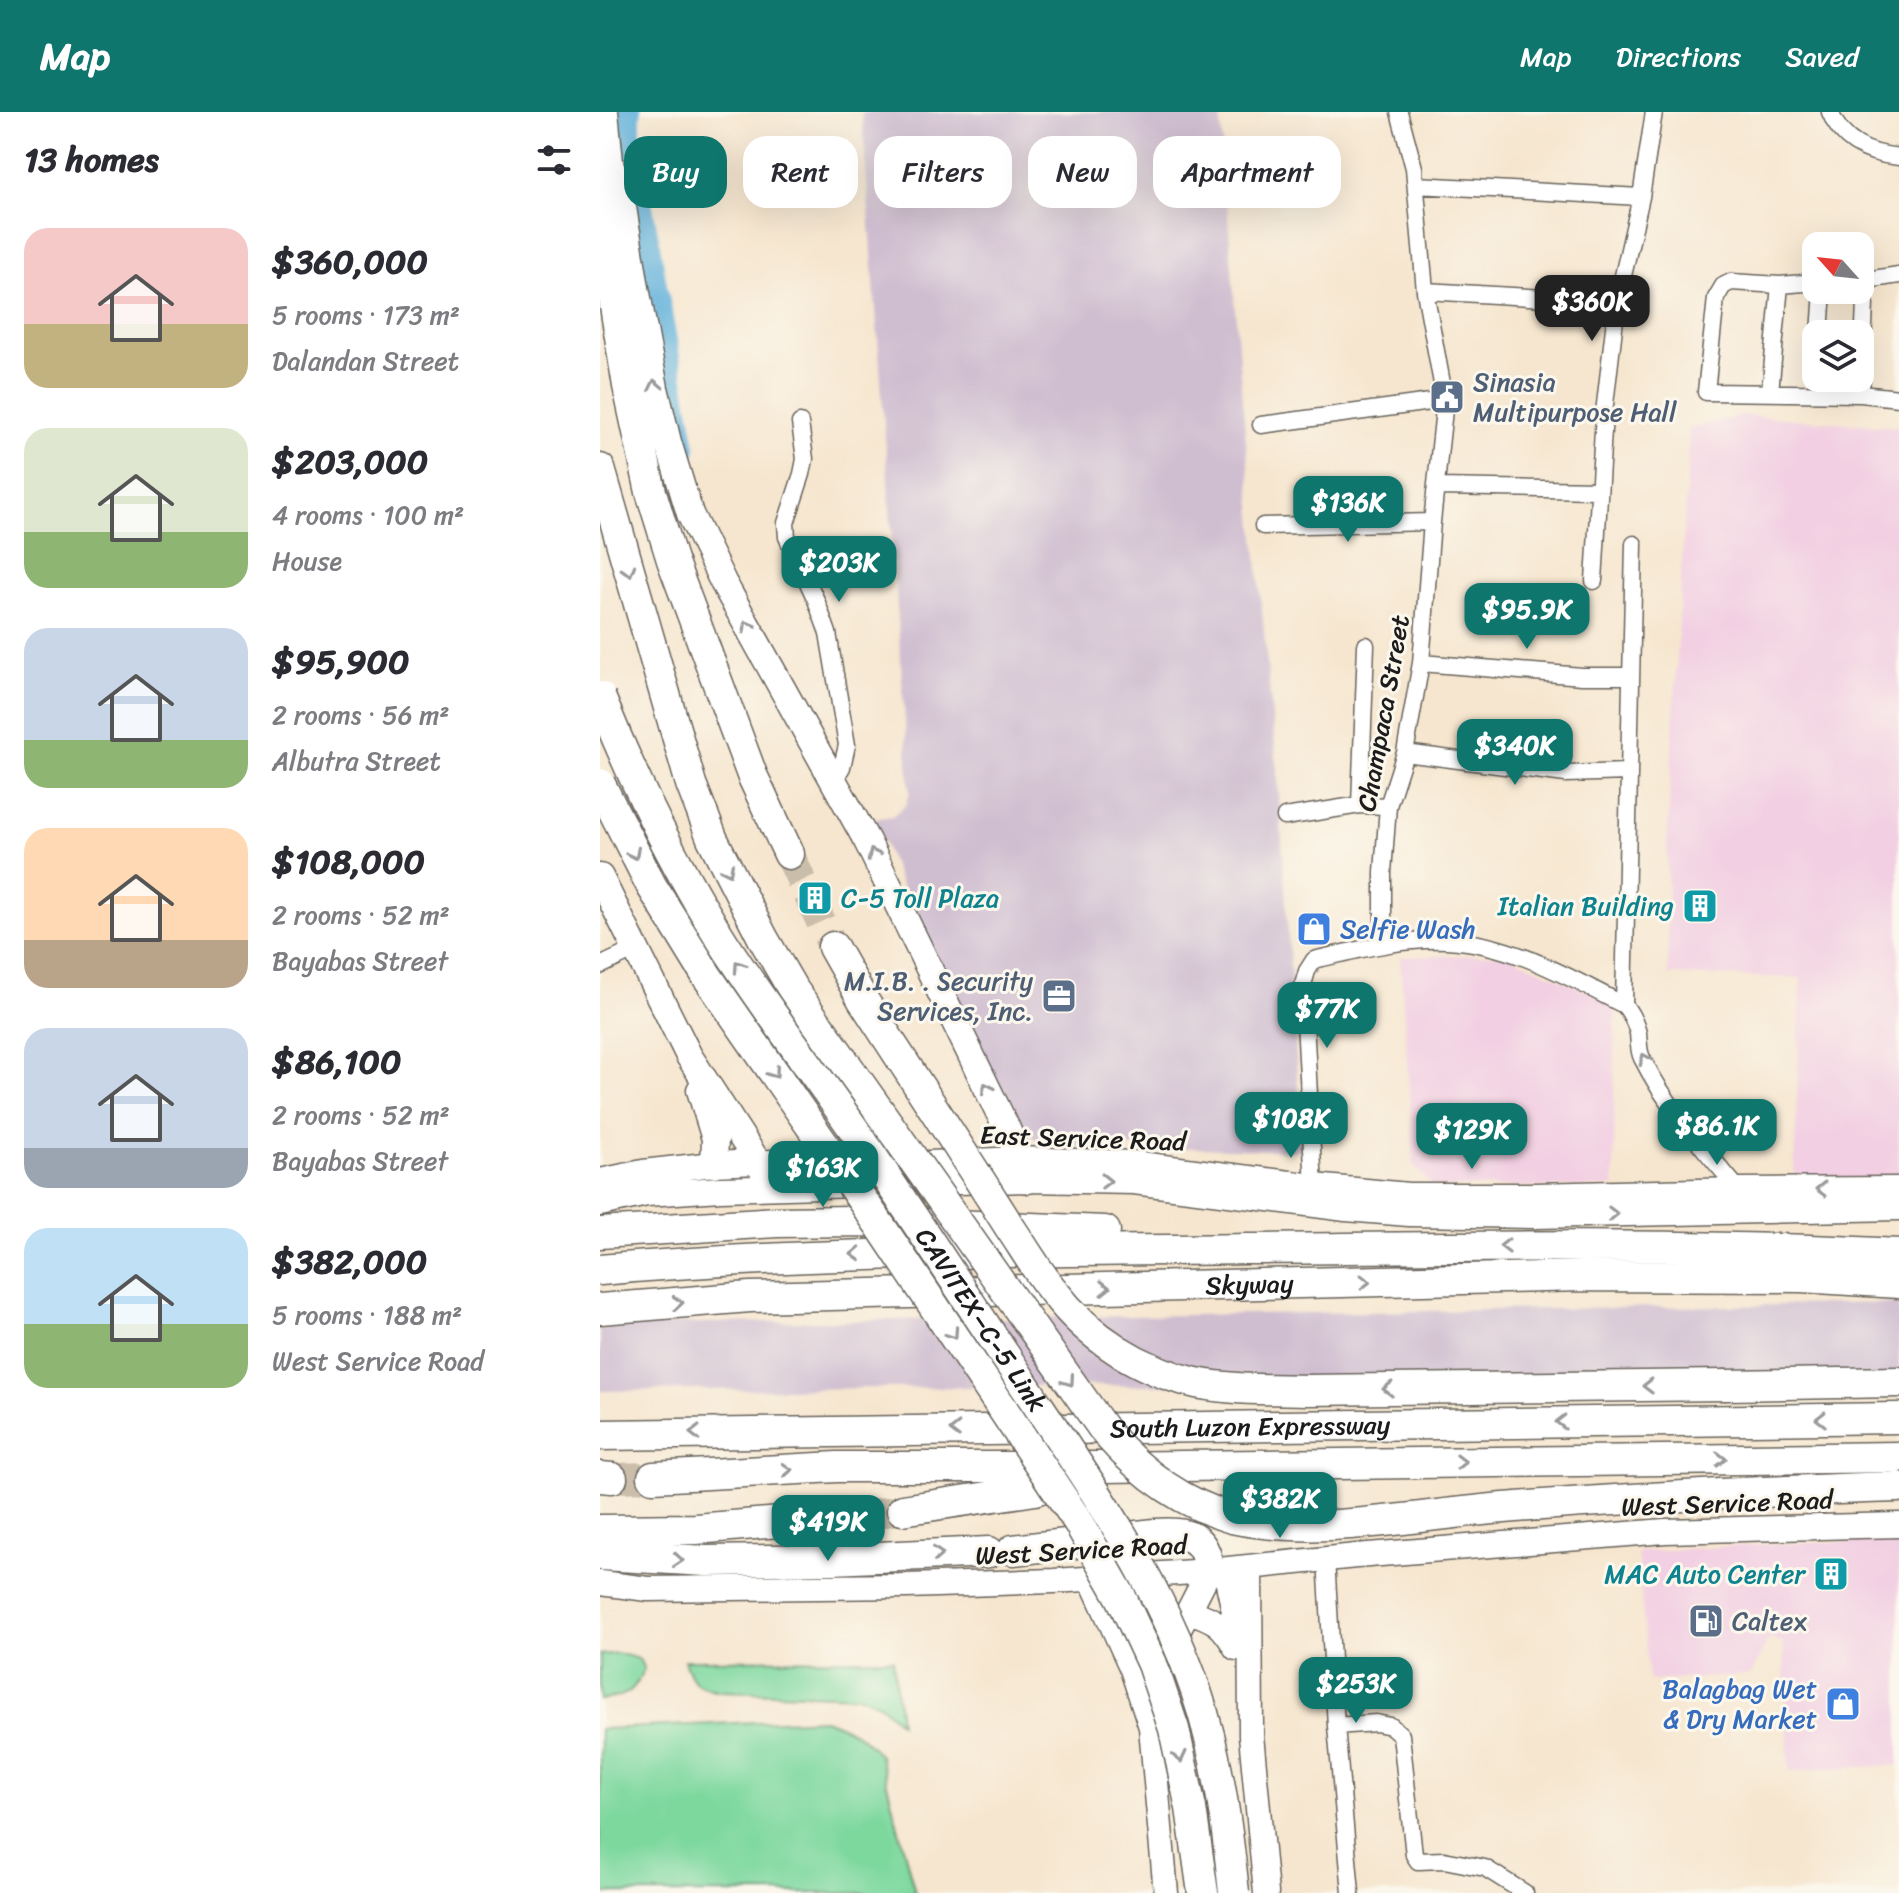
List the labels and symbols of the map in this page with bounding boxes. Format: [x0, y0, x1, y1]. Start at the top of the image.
north arrow [1802, 232, 1874, 304]
pin: $360K [1536, 275, 1648, 343]
place label: Sinasia Multipurpose Hall [1473, 359, 1677, 435]
public building icon: Sinasia Multipurpose Hall [1428, 378, 1466, 416]
one-way arrow [647, 379, 664, 393]
pin: $136K [1292, 476, 1404, 544]
pin: $203K [783, 536, 895, 604]
one-way arrow [620, 563, 636, 577]
pin: $95.9K [1462, 583, 1592, 651]
street label: Champaca Street [1343, 611, 1423, 815]
one-way arrow [742, 621, 758, 635]
pin: $340K [1459, 719, 1571, 787]
one-way arrow [625, 846, 640, 860]
one-way arrow [867, 848, 883, 863]
one-way arrow [719, 861, 734, 876]
place label: C-5 Toll Plaza [841, 875, 999, 921]
building icon: C-5 Toll Plaza [796, 879, 834, 917]
place label: Italian Building [1497, 883, 1674, 929]
building icon: Italian Building [1681, 887, 1719, 925]
place label: Selfie Wash [1340, 906, 1476, 952]
shop icon: Selfie Wash [1295, 910, 1333, 948]
place label: M.I.B. . Security Services, Inc. [844, 958, 1034, 1034]
one-way arrow [734, 960, 749, 974]
office icon: M.I.B. . Security Services, Inc. [1040, 977, 1078, 1015]
pin: $77K [1280, 982, 1374, 1050]
one-way arrow [1638, 1053, 1654, 1068]
one-way arrow [764, 1064, 779, 1079]
one-way arrow [981, 1081, 997, 1096]
pin: $108K [1235, 1092, 1347, 1160]
pin: $86.1K [1652, 1099, 1782, 1167]
pin: $129K [1416, 1103, 1528, 1171]
street label: East Service Road [979, 1111, 1189, 1165]
pin: $163K [767, 1141, 879, 1209]
one-way arrow [1100, 1173, 1113, 1190]
one-way arrow [1814, 1181, 1827, 1198]
one-way arrow [1607, 1206, 1620, 1223]
street label: CAVITEX–C-5 Link [903, 1218, 1060, 1422]
one-way arrow [1498, 1238, 1511, 1255]
one-way arrow [849, 1246, 862, 1263]
street label: Skyway [1205, 1260, 1295, 1309]
one-way arrow [1359, 1273, 1372, 1290]
one-way arrow [1099, 1279, 1112, 1297]
one-way arrow [672, 1294, 685, 1311]
one-way arrow [943, 1325, 958, 1339]
one-way arrow [1059, 1373, 1074, 1387]
one-way arrow [1641, 1377, 1654, 1395]
one-way arrow [1381, 1380, 1394, 1398]
street label: South Luzon Expressway [1110, 1402, 1391, 1451]
one-way arrow [1814, 1410, 1827, 1428]
one-way arrow [1554, 1413, 1567, 1431]
one-way arrow [948, 1421, 961, 1438]
one-way arrow [688, 1425, 701, 1442]
one-way arrow [1715, 1450, 1728, 1468]
one-way arrow [1455, 1453, 1468, 1471]
one-way arrow [781, 1461, 794, 1478]
pin: $382K [1224, 1472, 1336, 1540]
street label: West Service Road [1620, 1476, 1836, 1530]
pin: $419K [772, 1495, 884, 1563]
street label: West Service Road [974, 1521, 1190, 1579]
one-way arrow [932, 1546, 945, 1563]
one-way arrow [672, 1551, 685, 1568]
place label: MAC Auto Center [1604, 1551, 1806, 1597]
building icon: MAC Auto Center [1812, 1555, 1850, 1593]
place label: Caltex [1732, 1598, 1807, 1644]
fuel station icon: Caltex [1687, 1602, 1725, 1640]
pin: $253K [1300, 1657, 1412, 1725]
place label: Balagbag Wet & Dry Market [1662, 1666, 1817, 1742]
shop icon: Balagbag Wet & Dry Market [1824, 1685, 1862, 1723]
one-way arrow [1171, 1750, 1188, 1763]

